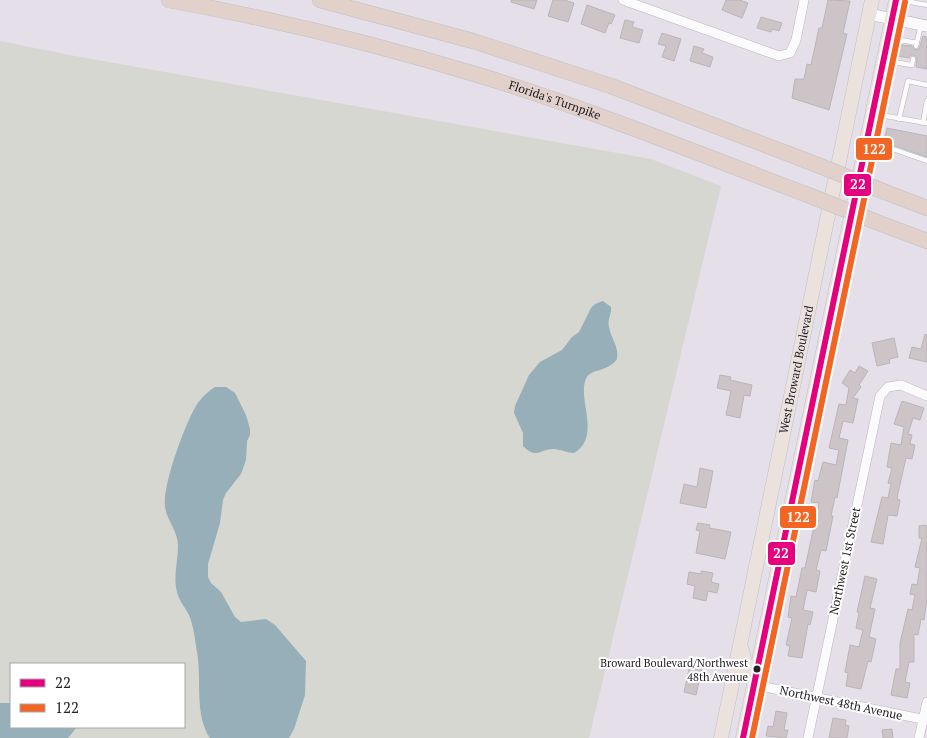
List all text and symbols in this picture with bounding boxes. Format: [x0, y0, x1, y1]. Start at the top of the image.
street label: Florida's Turnpike [507, 77, 603, 123]
line badge: 122 [855, 137, 893, 161]
text: 122 [862, 139, 886, 158]
line badge: 22 [843, 173, 872, 197]
text: 22 [850, 174, 866, 193]
street label: West Broward Boulevard [775, 304, 816, 435]
line badge: 122 [779, 505, 817, 529]
street label: Northwest 1st Street [826, 505, 863, 616]
text: 122 [786, 507, 810, 526]
line badge: 22 [767, 541, 796, 566]
text: 22 [773, 543, 789, 562]
place label: Broward Boulevard/Northwest 48th Avenue [600, 656, 748, 684]
legend [10, 663, 185, 728]
marker: Broward Boulevard/Northwest 48th Avenue [752, 664, 762, 674]
text: 22 [55, 672, 71, 692]
street label: Northwest 48th Avenue [778, 682, 904, 723]
text: 122 [55, 697, 79, 717]

